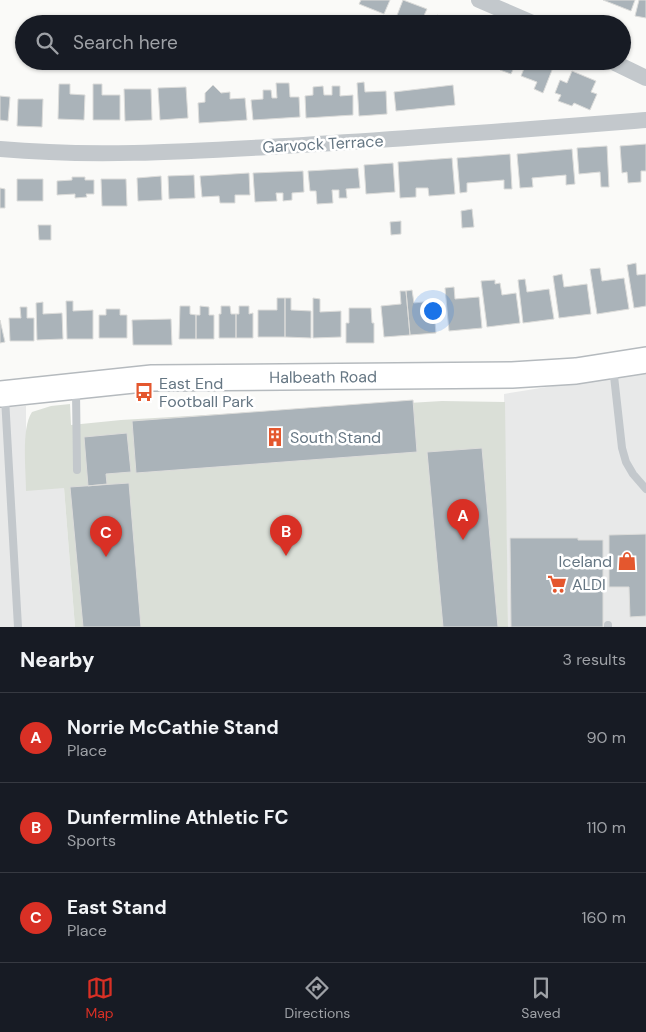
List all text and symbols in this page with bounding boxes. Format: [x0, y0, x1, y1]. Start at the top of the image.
search box [15, 15, 631, 70]
icon: search [33, 29, 61, 57]
text: Search here [73, 30, 178, 55]
street label: Garvock Terrace [262, 130, 384, 158]
your location [420, 298, 446, 324]
street label: Halbeath Road [269, 366, 377, 388]
place label: East End Football Park [159, 373, 254, 412]
bus stop icon: East End Football Park [133, 381, 155, 403]
building icon: South Stand [264, 426, 286, 448]
place label: South Stand [290, 427, 381, 448]
pin: A [447, 499, 479, 540]
pin: B [270, 515, 302, 556]
pin: C [90, 516, 122, 557]
shop icon: Iceland [616, 550, 638, 572]
place label: Iceland [559, 551, 612, 572]
supermarket icon: ALDI [546, 573, 568, 595]
place label: ALDI [572, 574, 606, 595]
text: Nearby [20, 646, 94, 674]
text: 3 results [563, 649, 626, 670]
text: Norrie McCathie Stand [67, 715, 279, 740]
text: A [30, 727, 42, 748]
text: 90 m [586, 727, 626, 748]
text: Place [67, 740, 107, 761]
text: Dunfermline Athletic FC [67, 805, 288, 830]
text: B [31, 817, 41, 838]
text: 110 m [587, 817, 626, 838]
text: Sports [67, 830, 116, 851]
text: East Stand [67, 895, 167, 920]
text: C [30, 907, 42, 928]
text: 160 m [582, 907, 626, 928]
text: Place [67, 920, 107, 941]
tab: Map [85, 974, 114, 1022]
tab: Directions [285, 974, 350, 1022]
tab: Saved [521, 974, 561, 1022]

